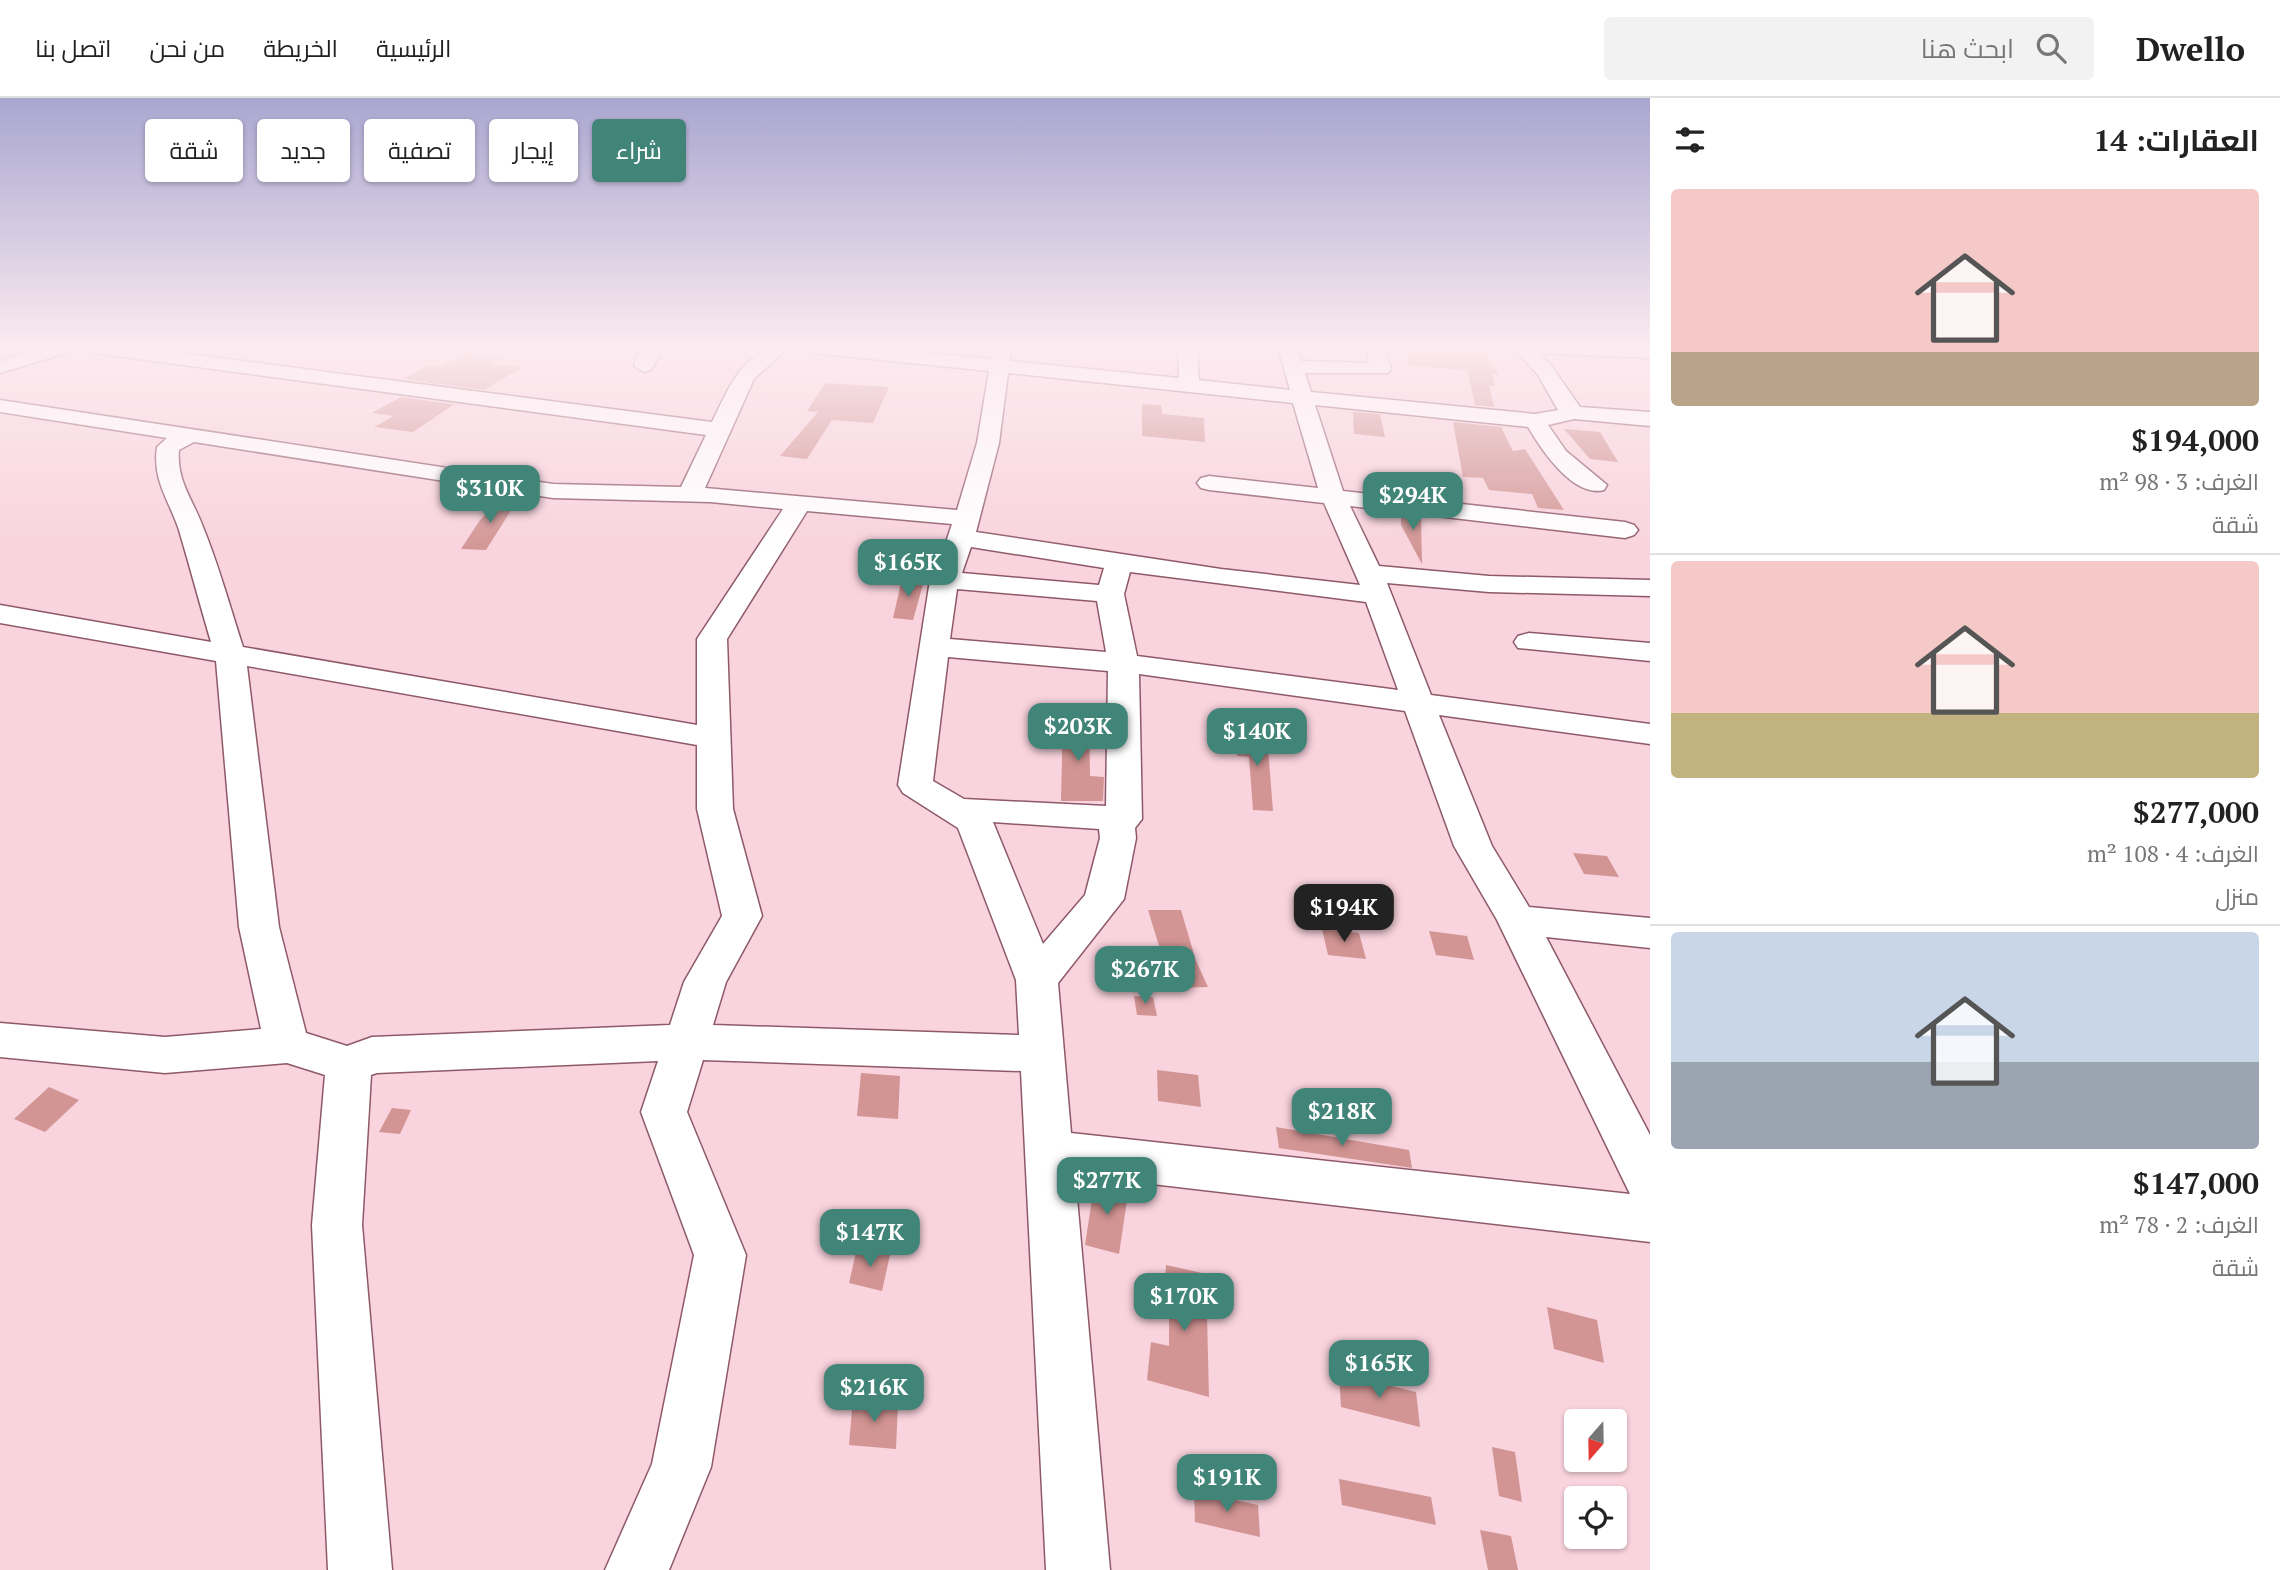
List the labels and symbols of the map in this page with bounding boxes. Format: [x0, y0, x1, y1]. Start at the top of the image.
pin: $310K [441, 466, 539, 525]
pin: $294K [1364, 472, 1462, 532]
pin: $165K [859, 540, 957, 599]
pin: $203K [1029, 704, 1127, 763]
pin: $140K [1208, 708, 1306, 768]
pin: $194K [1295, 884, 1393, 944]
pin: $267K [1096, 946, 1194, 1006]
pin: $218K [1293, 1088, 1391, 1148]
pin: $277K [1058, 1158, 1156, 1217]
pin: $147K [821, 1210, 919, 1269]
pin: $170K [1135, 1274, 1233, 1333]
pin: $165K [1330, 1340, 1428, 1400]
pin: $216K [825, 1364, 923, 1424]
north arrow [1564, 1409, 1628, 1472]
pin: $191K [1178, 1454, 1276, 1514]

